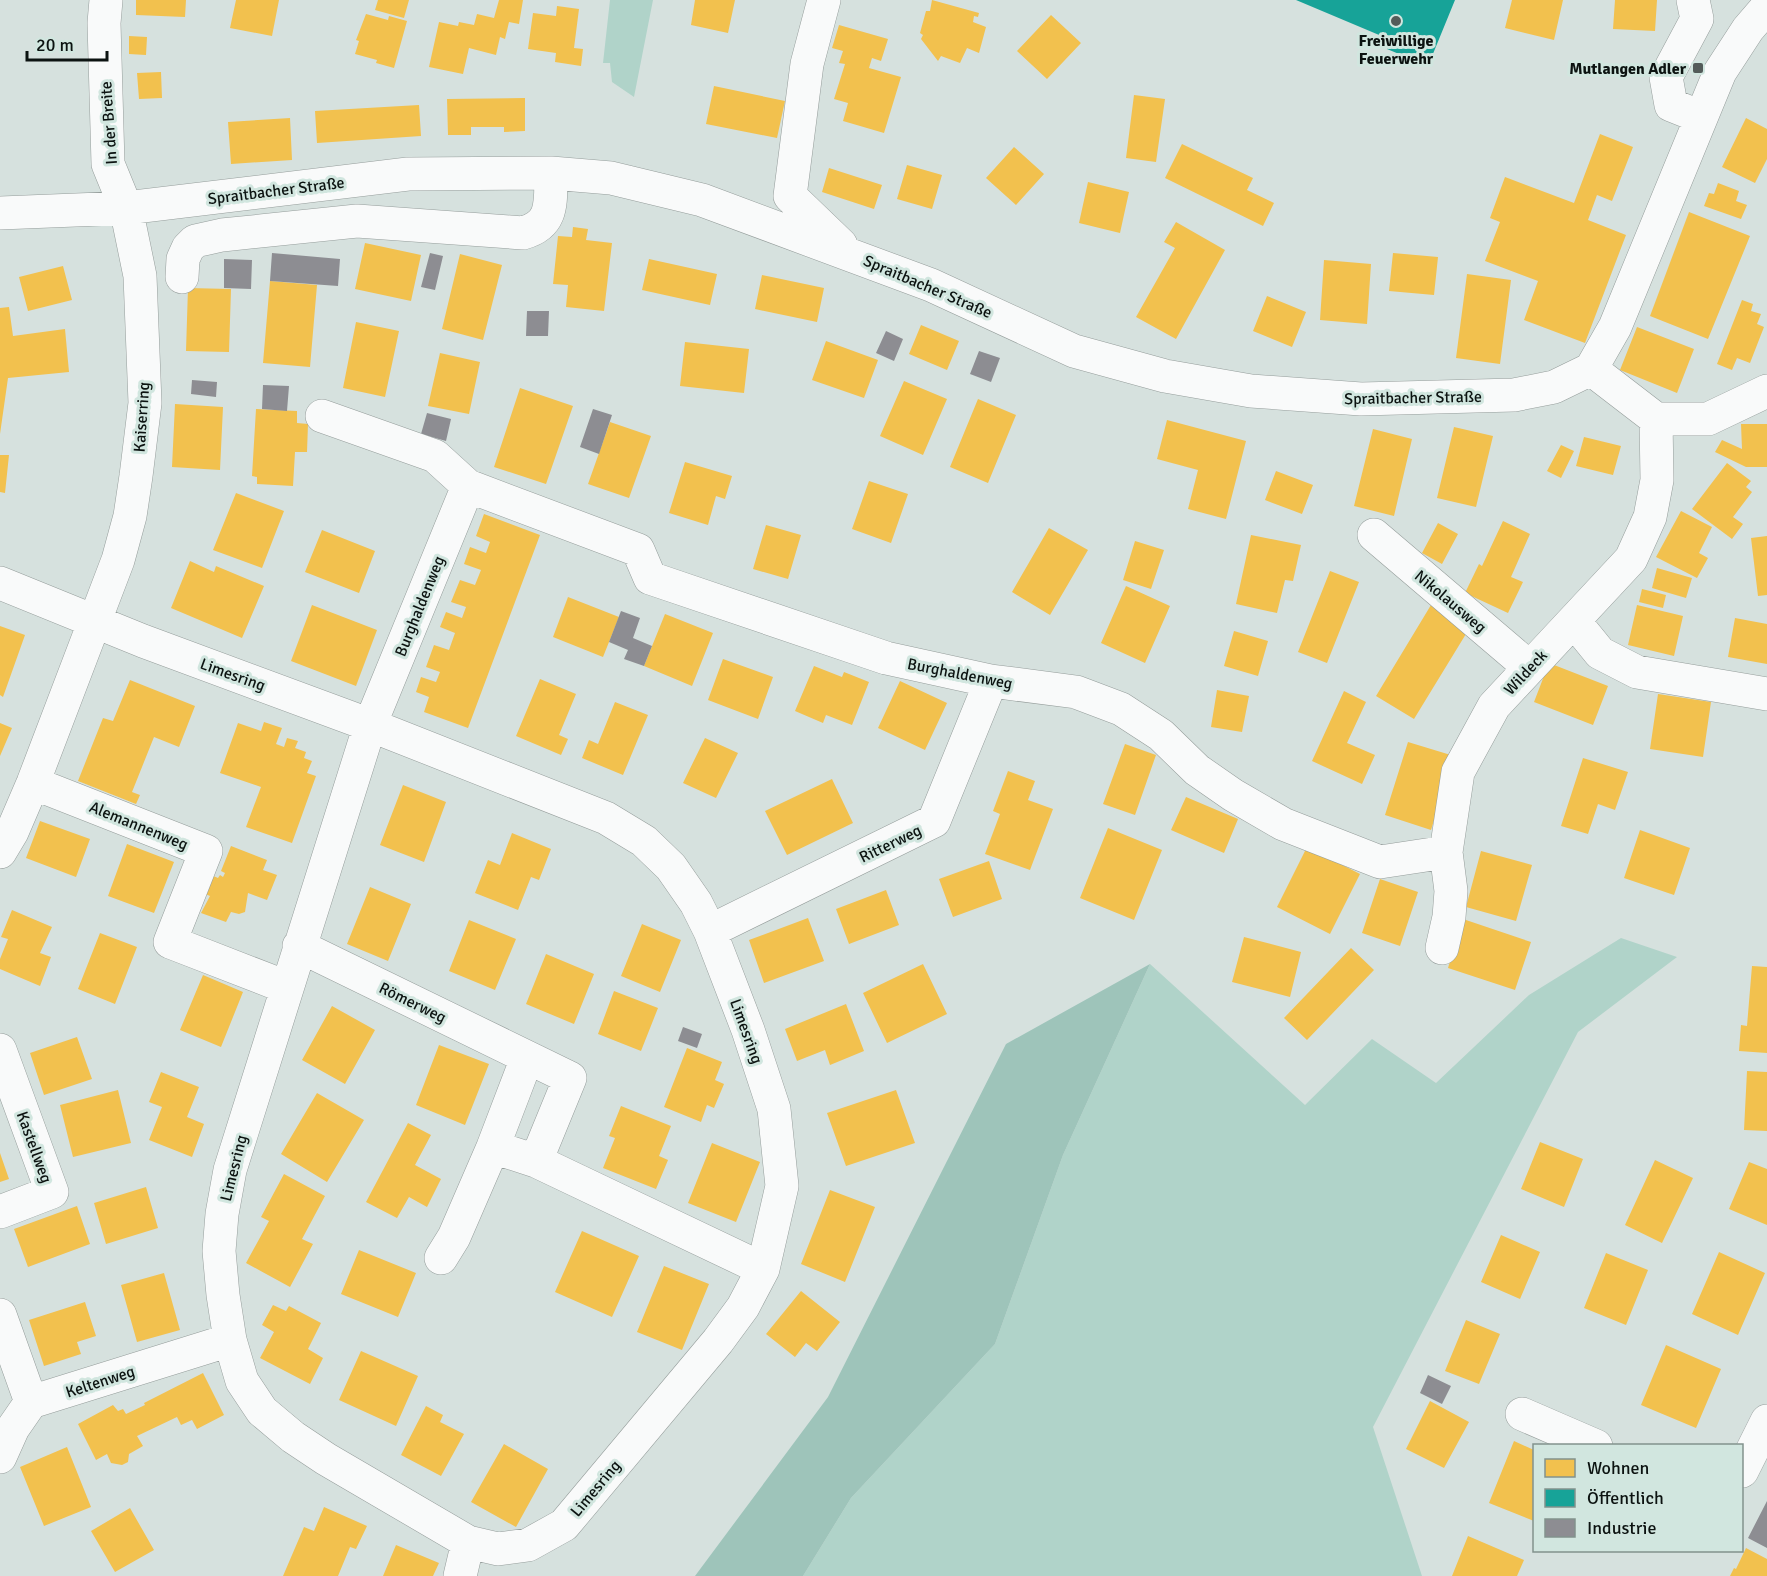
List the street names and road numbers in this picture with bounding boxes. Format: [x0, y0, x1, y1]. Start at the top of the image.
street label: In der Breite [96, 81, 122, 165]
street label: Spraitbacher Straße [207, 173, 346, 209]
street label: Spraitbacher Straße [860, 251, 995, 323]
street label: Kaiserring [130, 381, 154, 453]
street label: Spraitbacher Straße [1344, 387, 1482, 409]
street label: Burghaldenweg [391, 553, 449, 660]
street label: Nikolausweg [1410, 566, 1490, 638]
street label: Wildeck [1500, 646, 1552, 699]
street label: Limesring [197, 654, 268, 696]
street label: Burghaldenweg [905, 654, 1014, 694]
street label: Alemannenweg [86, 797, 191, 855]
street label: Ritterweg [856, 820, 925, 868]
street label: Römerweg [376, 978, 450, 1028]
street label: Limesring [725, 996, 767, 1067]
street label: Kastellweg [12, 1109, 56, 1186]
street label: Limesring [216, 1133, 252, 1204]
street label: Keltenweg [63, 1361, 137, 1403]
street label: Limesring [566, 1456, 625, 1521]

